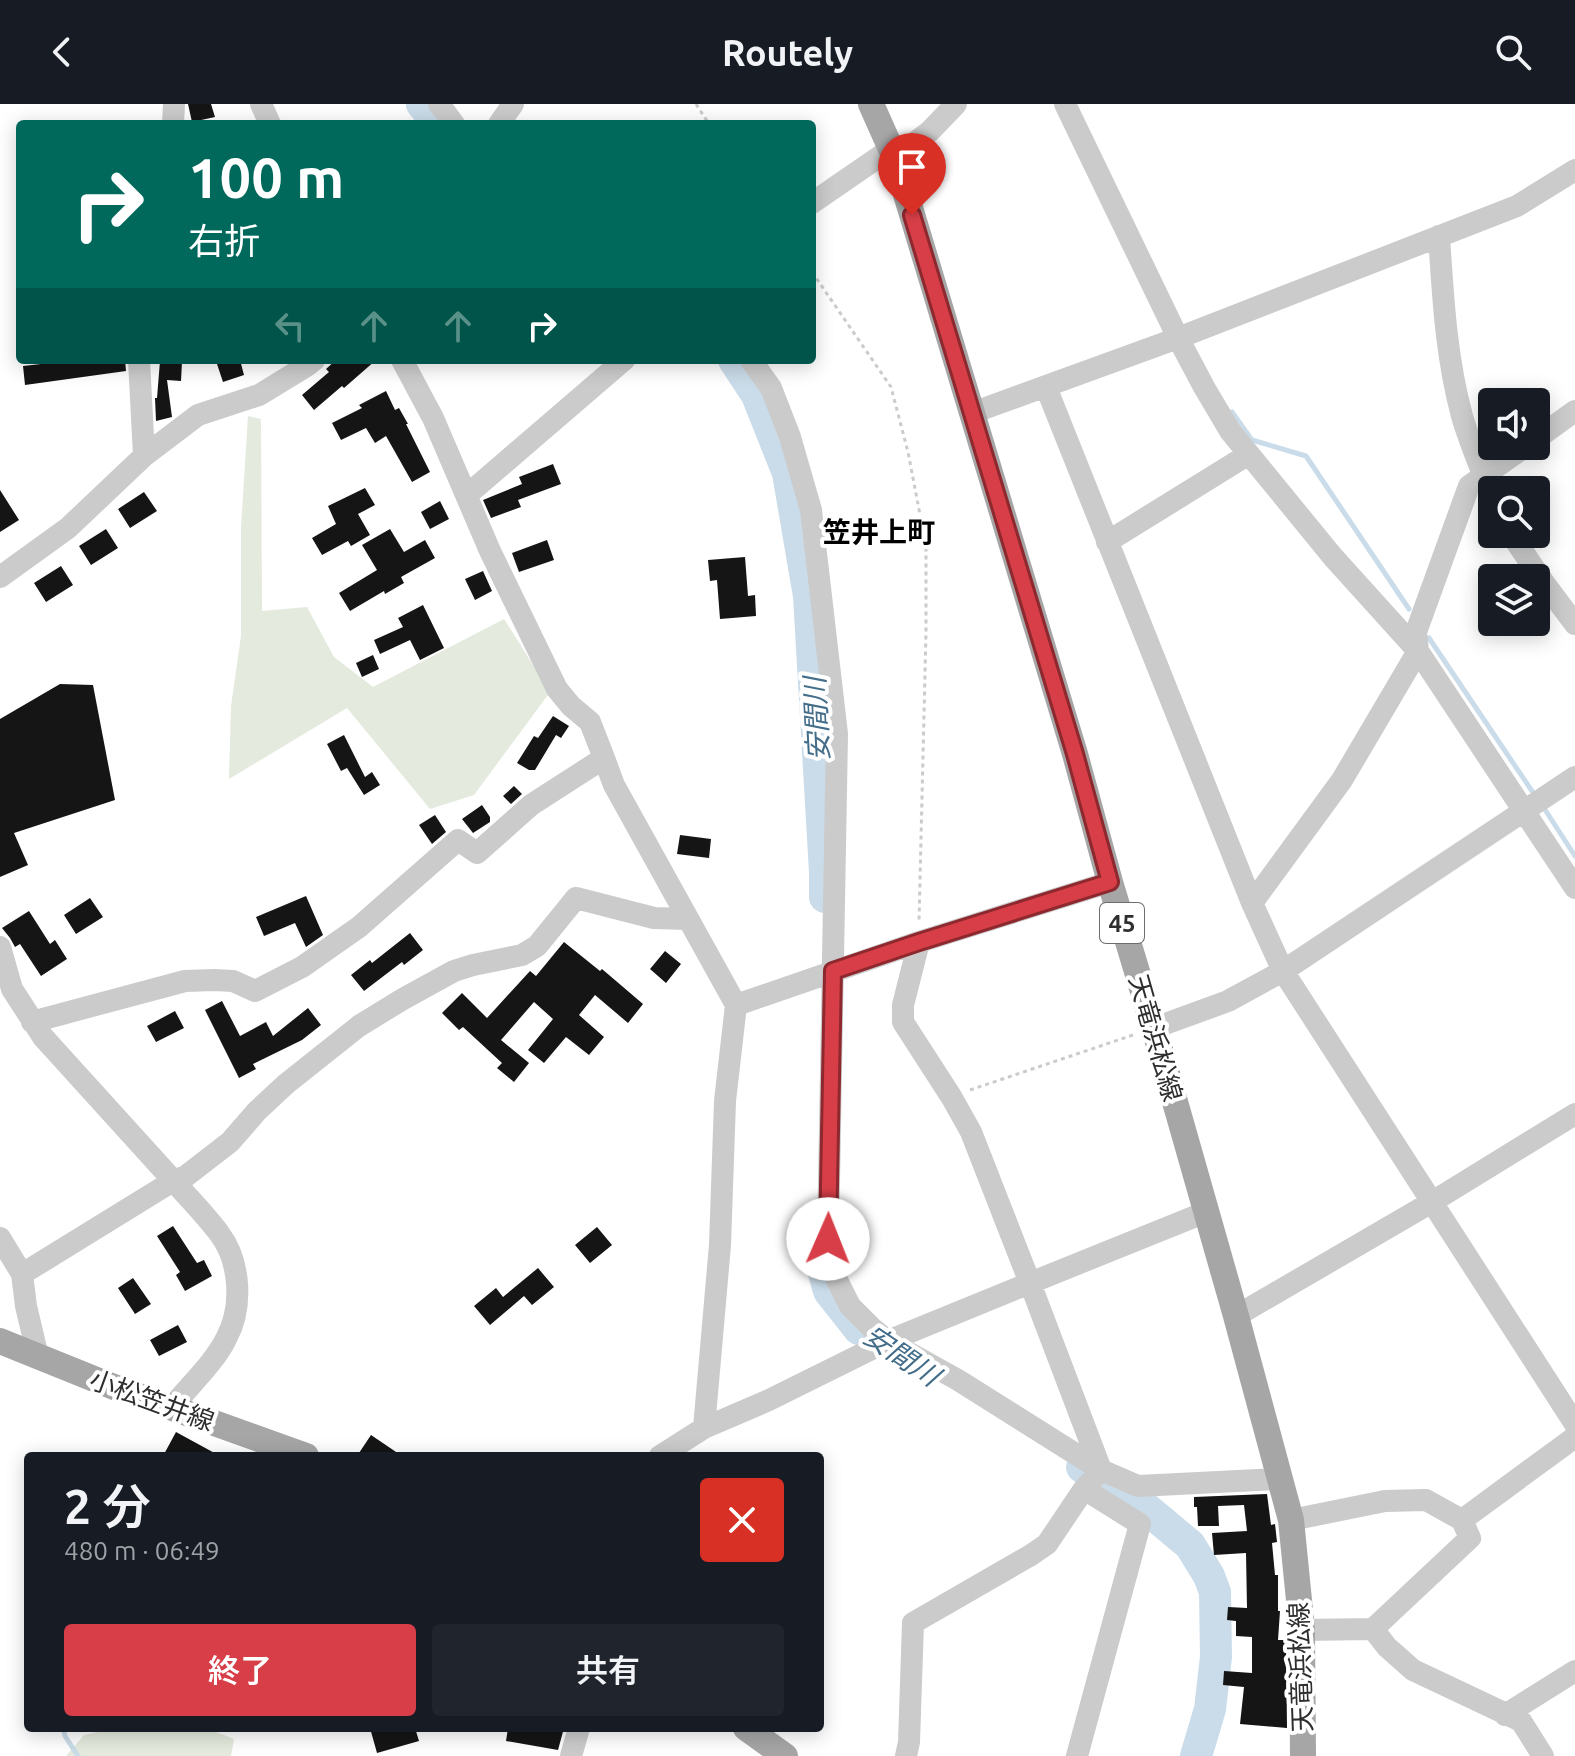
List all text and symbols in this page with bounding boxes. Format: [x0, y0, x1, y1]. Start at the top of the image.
icon: back [40, 30, 84, 74]
icon: search [1491, 30, 1535, 74]
text: Routely [722, 32, 853, 73]
pin [878, 133, 946, 215]
icon: arrive [890, 145, 934, 189]
text: 100 m [188, 146, 344, 209]
icon: right [56, 152, 160, 256]
text: 右折 [188, 220, 260, 261]
icon: left [268, 304, 312, 348]
icon: ahead [352, 304, 396, 348]
icon: ahead [436, 304, 480, 348]
icon: right [520, 304, 564, 348]
map controls [1478, 388, 1550, 636]
button: sound [1478, 388, 1550, 460]
button: search [1478, 476, 1550, 548]
district label: 笠井上町 [823, 516, 935, 547]
button: layers [1478, 564, 1550, 636]
water label: 安間川 [798, 673, 834, 762]
road number: 45 [1100, 903, 1144, 943]
street label: 天竜浜松線 [1124, 972, 1188, 1104]
position arrow [786, 1197, 870, 1281]
water label: 安間川 [859, 1319, 948, 1393]
street label: 小松笠井線 [86, 1364, 218, 1436]
button: close [700, 1478, 784, 1562]
text: 2 分 [64, 1479, 150, 1533]
text: 480 m · 06:49 [64, 1536, 220, 1565]
street label: 天竜浜松線 [1283, 1602, 1317, 1732]
button: 終了 [64, 1624, 416, 1716]
button: 共有 [432, 1624, 784, 1716]

